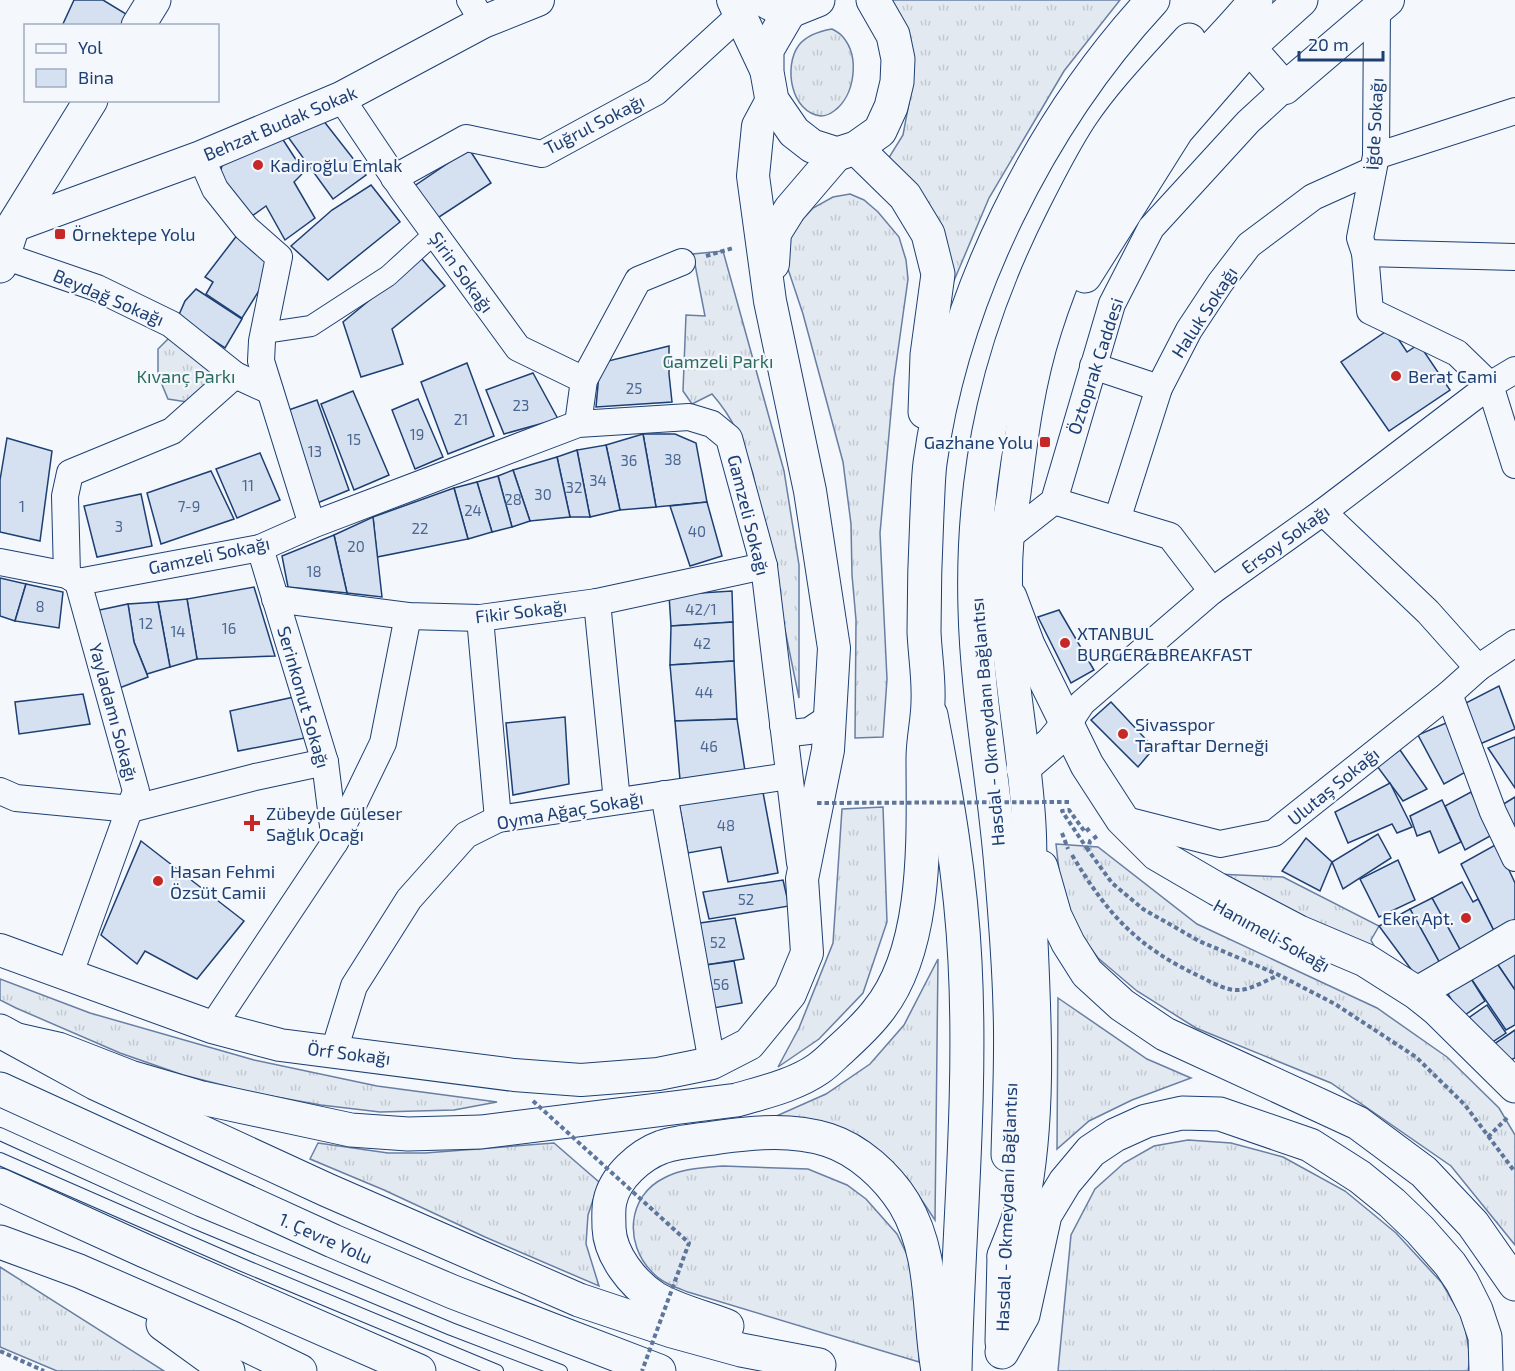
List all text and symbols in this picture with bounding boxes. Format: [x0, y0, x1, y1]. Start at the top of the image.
legend [24, 24, 219, 102]
scale bar [1299, 24, 1383, 62]
text: 20 m [1308, 33, 1349, 55]
text: Yol [78, 36, 103, 58]
text: Bina [78, 66, 114, 88]
street label: İğde Sokağı [1361, 77, 1387, 171]
street label: Behzat Budak Sokak [200, 81, 360, 165]
street label: Tuğrul Sokağı [540, 89, 648, 159]
place label: Kadiroğlu Emlak [270, 154, 402, 176]
marker: Kadiroğlu Emlak [251, 158, 265, 172]
place label: Örnektepe Yolu [72, 223, 196, 245]
marker: Örnektepe Yolu [53, 227, 67, 241]
street label: Şirin Sokağı [424, 227, 499, 317]
street label: Haluk Sokağı [1166, 262, 1242, 362]
street label: Beydağ Sokağı [50, 264, 168, 330]
street label: Öztoprak Caddesi [1062, 295, 1128, 437]
park label: Gamzeli Parkı [663, 350, 773, 372]
park label: Kıvanç Parkı [136, 365, 236, 388]
place label: Berat Cami [1408, 365, 1497, 387]
marker: Berat Cami [1389, 369, 1403, 383]
house number: 25 [626, 379, 642, 397]
house number: 23 [513, 396, 529, 414]
house number: 21 [454, 410, 468, 428]
house number: 19 [410, 425, 424, 443]
house number: 15 [347, 430, 361, 448]
place label: Gazhane Yolu [924, 431, 1033, 453]
marker: Gazhane Yolu [1038, 435, 1052, 449]
house number: 13 [308, 442, 322, 460]
house number: 38 [664, 450, 682, 468]
house number: 36 [621, 451, 637, 469]
street label: Gamzeli Sokağı [723, 452, 775, 578]
house number: 34 [589, 471, 607, 489]
house number: 11 [242, 476, 254, 494]
house number: 32 [566, 478, 582, 496]
house number: 30 [534, 485, 552, 503]
house number: 28 [504, 490, 522, 508]
house number: 1 [19, 497, 25, 515]
house number: 7-9 [178, 497, 200, 515]
street label: Ersoy Sokağı [1237, 500, 1333, 578]
house number: 24 [464, 501, 482, 519]
house number: 3 [115, 517, 123, 535]
house number: 22 [412, 519, 428, 537]
house number: 40 [688, 522, 706, 540]
street label: Gamzeli Sokağı [146, 531, 272, 579]
house number: 20 [347, 537, 365, 555]
house number: 18 [306, 562, 322, 580]
street label: Fikir Sokağı [474, 594, 568, 628]
house number: 8 [35, 597, 45, 615]
street label: Hasdal - Okmeydanı Bağlantısı [965, 597, 1009, 847]
house number: 42/1 [685, 600, 717, 618]
house number: 12 [139, 614, 153, 632]
house number: 16 [222, 619, 236, 637]
house number: 14 [170, 622, 186, 640]
place label: XTANBUL BURGER&BREAKFAST [1077, 622, 1253, 665]
street label: Serinkonut Sokağı [273, 624, 335, 770]
house number: 42 [693, 634, 711, 652]
marker: XTANBUL BURGER&BREAKFAST [1058, 636, 1072, 650]
street label: Yayladamı Sokağı [85, 640, 143, 784]
house number: 44 [695, 683, 713, 701]
place label: Sivasspor Taraftar Derneği [1135, 713, 1269, 756]
marker: Sivasspor Taraftar Derneği [1116, 727, 1130, 741]
house number: 46 [700, 737, 718, 755]
street label: Ulutaş Sokağı [1283, 742, 1384, 830]
street label: Oyma Ağaç Sokağı [495, 786, 645, 835]
place label: Zübeyde Güleser Sağlık Ocağı [266, 802, 402, 845]
marker: Zübeyde Güleser Sağlık Ocağı [243, 814, 261, 832]
house number: 48 [717, 816, 735, 834]
place label: Hasan Fehmi Özsüt Camii [170, 860, 275, 903]
marker: Hasan Fehmi Özsüt Camii [151, 874, 165, 888]
house number: 52 [738, 890, 754, 908]
street label: Hanımeli Sokağı [1210, 894, 1334, 976]
place label: Eker Apt. [1382, 907, 1454, 929]
marker: Eker Apt. [1459, 911, 1473, 925]
house number: 52 [710, 933, 726, 951]
house number: 56 [713, 975, 729, 993]
street label: Örf Sokağı [306, 1037, 392, 1069]
street label: Hasdal - Okmeydanı Bağlantısı [991, 1082, 1021, 1332]
street label: 1. Çevre Yolu [276, 1208, 376, 1269]

